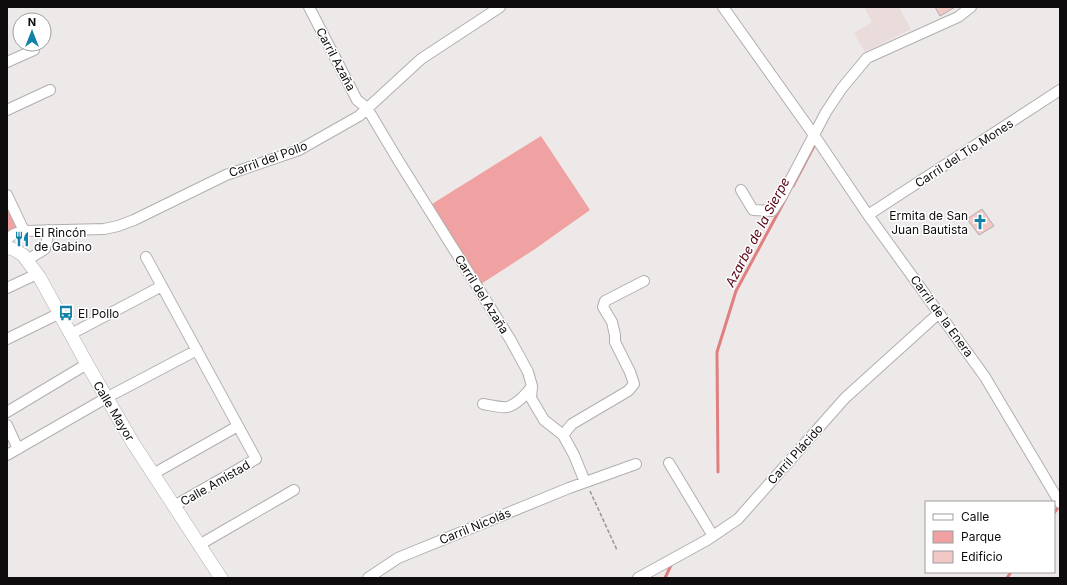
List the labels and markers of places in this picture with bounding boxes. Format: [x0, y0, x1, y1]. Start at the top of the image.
place label: Ermita de San Juan Bautista [889, 208, 968, 237]
church icon: Ermita de San Juan Bautista [971, 213, 989, 231]
place label: El Rincón de Gabino [34, 225, 92, 254]
restaurant icon: El Rincón de Gabino [13, 230, 31, 248]
bus stop icon: El Pollo [57, 304, 75, 322]
place label: El Pollo [78, 306, 119, 321]

